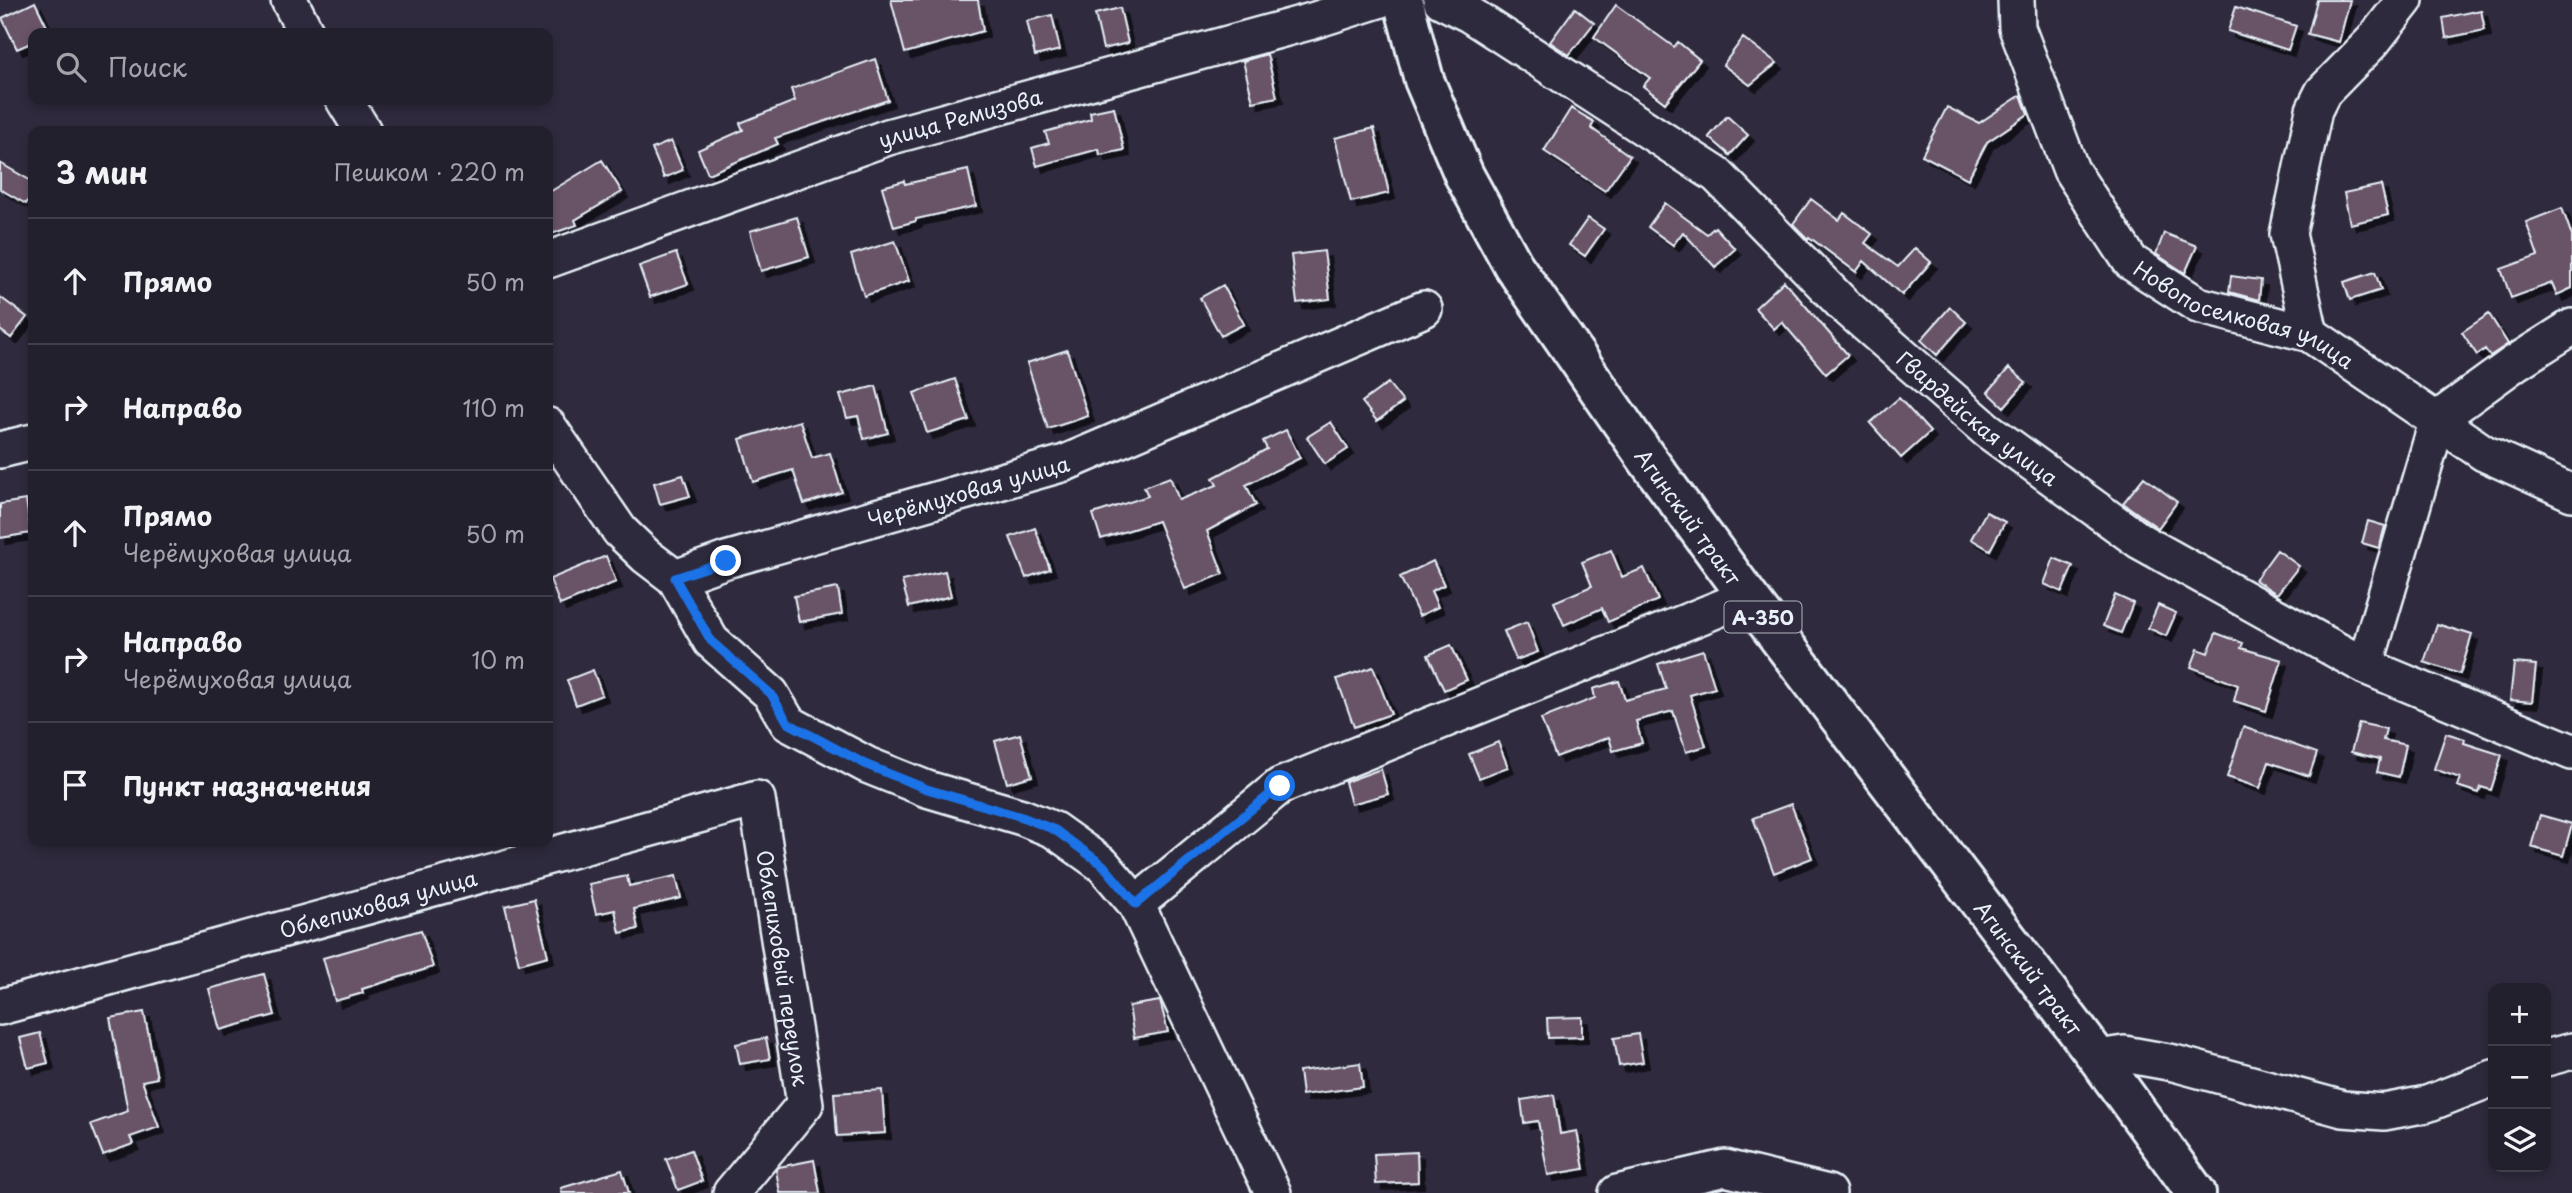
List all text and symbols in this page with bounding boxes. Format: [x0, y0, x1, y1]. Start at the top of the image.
search box [28, 28, 553, 105]
text: Поиск [108, 47, 187, 86]
icon: search [52, 48, 90, 86]
street label: улица Ремизова [873, 80, 1045, 155]
text: 3 мин [56, 149, 148, 194]
text: Пешком · 220 m [334, 154, 525, 189]
street label: Новопоселковая улица [2128, 252, 2362, 376]
icon: ahead [56, 262, 94, 300]
text: Прямо [123, 262, 212, 301]
text: 50 m [465, 264, 525, 299]
street label: Гвардейская улица [1890, 343, 2066, 493]
icon: right [56, 388, 94, 426]
text: Направо [123, 388, 242, 427]
text: 110 m [463, 390, 525, 425]
street label: Агинский тракт [1628, 442, 1750, 592]
street label: Черёмуховая улица [863, 446, 1074, 535]
text: Прямо [123, 496, 212, 535]
icon: ahead [56, 514, 94, 552]
text: 50 m [465, 516, 525, 551]
text: Черёмуховая улица [123, 535, 351, 570]
route end [710, 545, 741, 576]
road number: А-350 [1724, 602, 1802, 632]
text: Направо [123, 622, 242, 661]
icon: right [56, 640, 94, 678]
text: 10 m [471, 642, 525, 677]
text: Черёмуховая улица [123, 661, 351, 696]
icon: arrive [56, 766, 94, 804]
text: Пункт назначения [123, 766, 371, 805]
route start [1264, 770, 1295, 801]
street label: Облепиховый переулок [749, 847, 818, 1089]
street label: Облепиховая улица [276, 861, 481, 945]
street label: Агинский тракт [1967, 893, 2092, 1042]
map controls [2488, 983, 2551, 1172]
button: + [2488, 983, 2551, 1046]
button: − [2488, 1046, 2551, 1109]
button: layers [2488, 1109, 2551, 1172]

